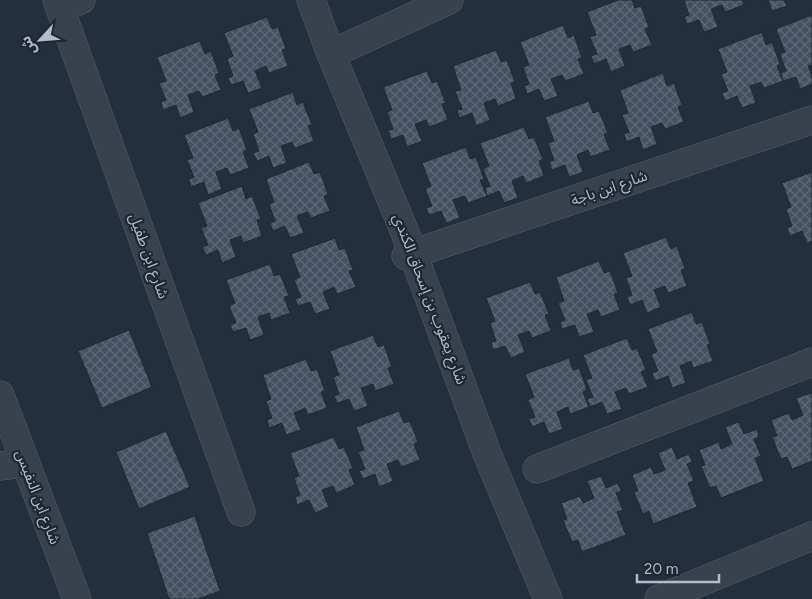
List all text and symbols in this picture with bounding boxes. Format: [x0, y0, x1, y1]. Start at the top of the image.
north arrow [15, 15, 65, 65]
text: ش [17, 33, 41, 58]
street label: شارع ابن باجة [568, 166, 651, 212]
street label: شارع ابن طفيل [122, 211, 173, 302]
street label: شارع يعقوب بن إسحاق الكندي [386, 211, 471, 388]
street label: شارع ابن النفيس [9, 447, 64, 548]
scale bar [637, 552, 720, 584]
text: 20 m [644, 560, 678, 578]

